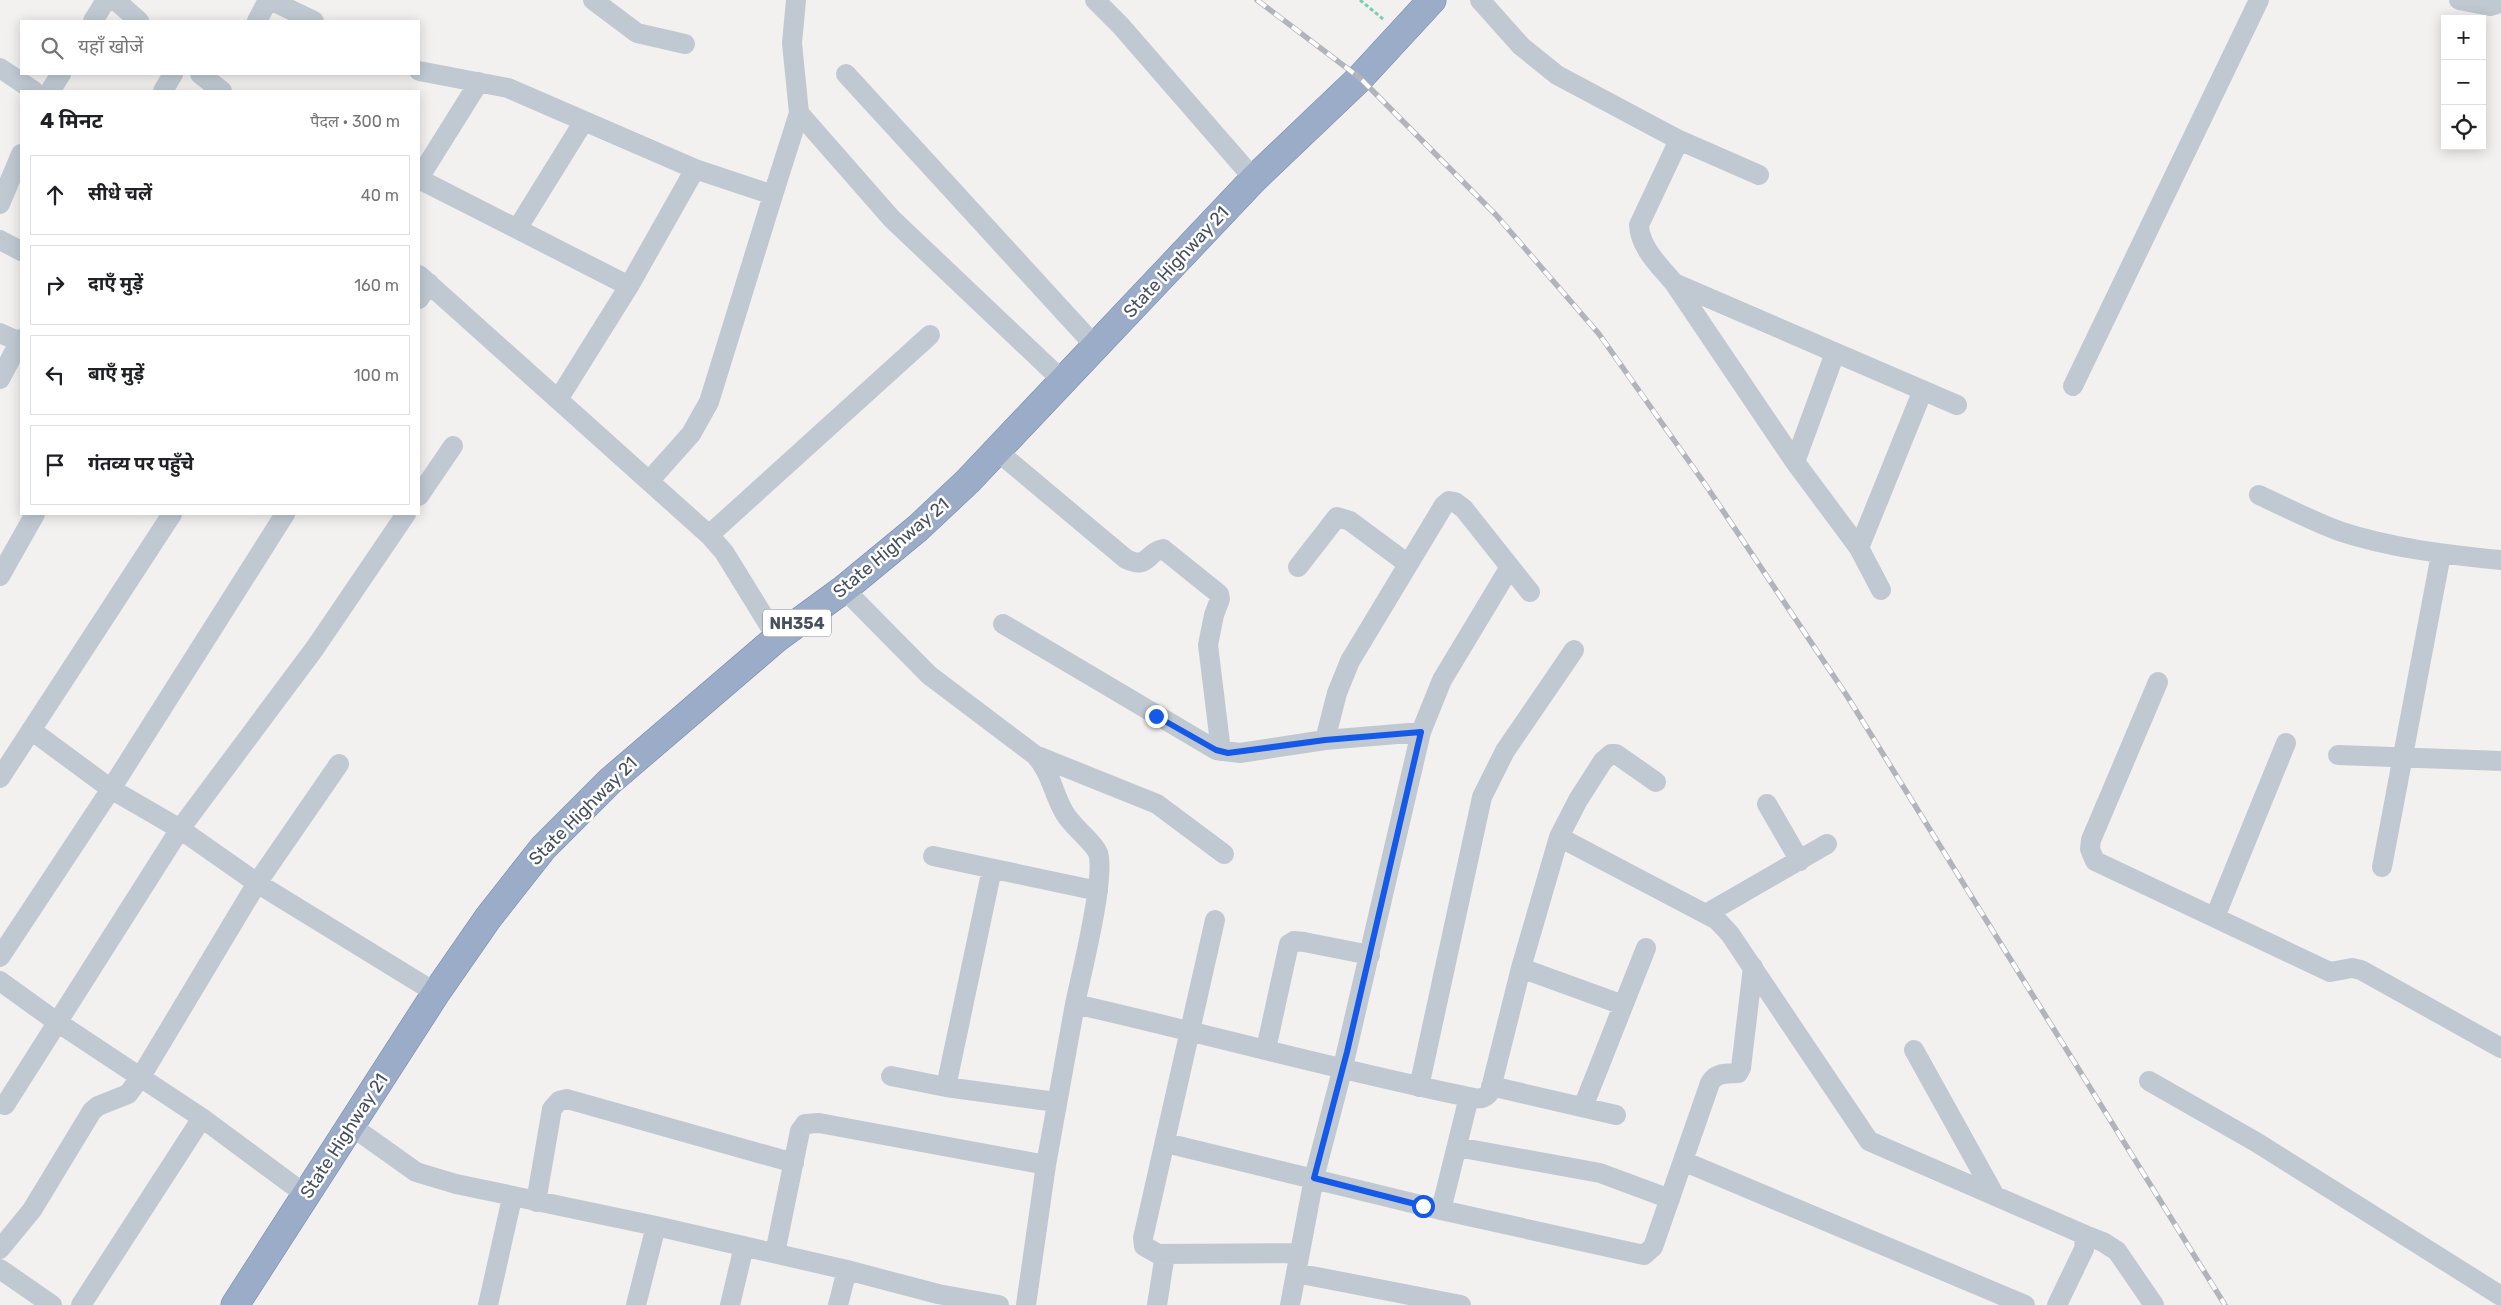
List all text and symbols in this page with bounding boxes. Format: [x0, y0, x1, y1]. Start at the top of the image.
map controls [2441, 15, 2486, 150]
button: + [2441, 15, 2486, 60]
search box [20, 20, 420, 75]
icon: search [38, 34, 66, 62]
text: यहाँ खोजें [78, 35, 143, 58]
button: − [2441, 60, 2486, 105]
button: locate [2441, 105, 2486, 150]
text: 4 मिनट [40, 108, 103, 133]
text: पैदल · 300 m [310, 112, 400, 131]
icon: ahead [41, 181, 69, 209]
text: सीधे चलें [88, 182, 152, 205]
text: 40 m [361, 186, 399, 205]
street label: State Highway 21 [1119, 202, 1233, 322]
icon: right [41, 271, 69, 299]
text: दाएँ मुड़ें [88, 272, 143, 295]
text: 160 m [354, 276, 399, 295]
icon: left [41, 361, 69, 389]
text: बाएँ मुड़ें [88, 362, 144, 385]
text: 100 m [354, 366, 399, 385]
icon: arrive [41, 451, 69, 479]
text: गंतव्य पर पहुँचे [88, 452, 194, 475]
street label: State Highway 21 [829, 493, 953, 603]
road number: NH354 [763, 610, 831, 636]
route end [1145, 705, 1168, 728]
street label: State Highway 21 [524, 752, 642, 870]
street label: State Highway 21 [295, 1069, 393, 1203]
route start [1412, 1195, 1435, 1218]

